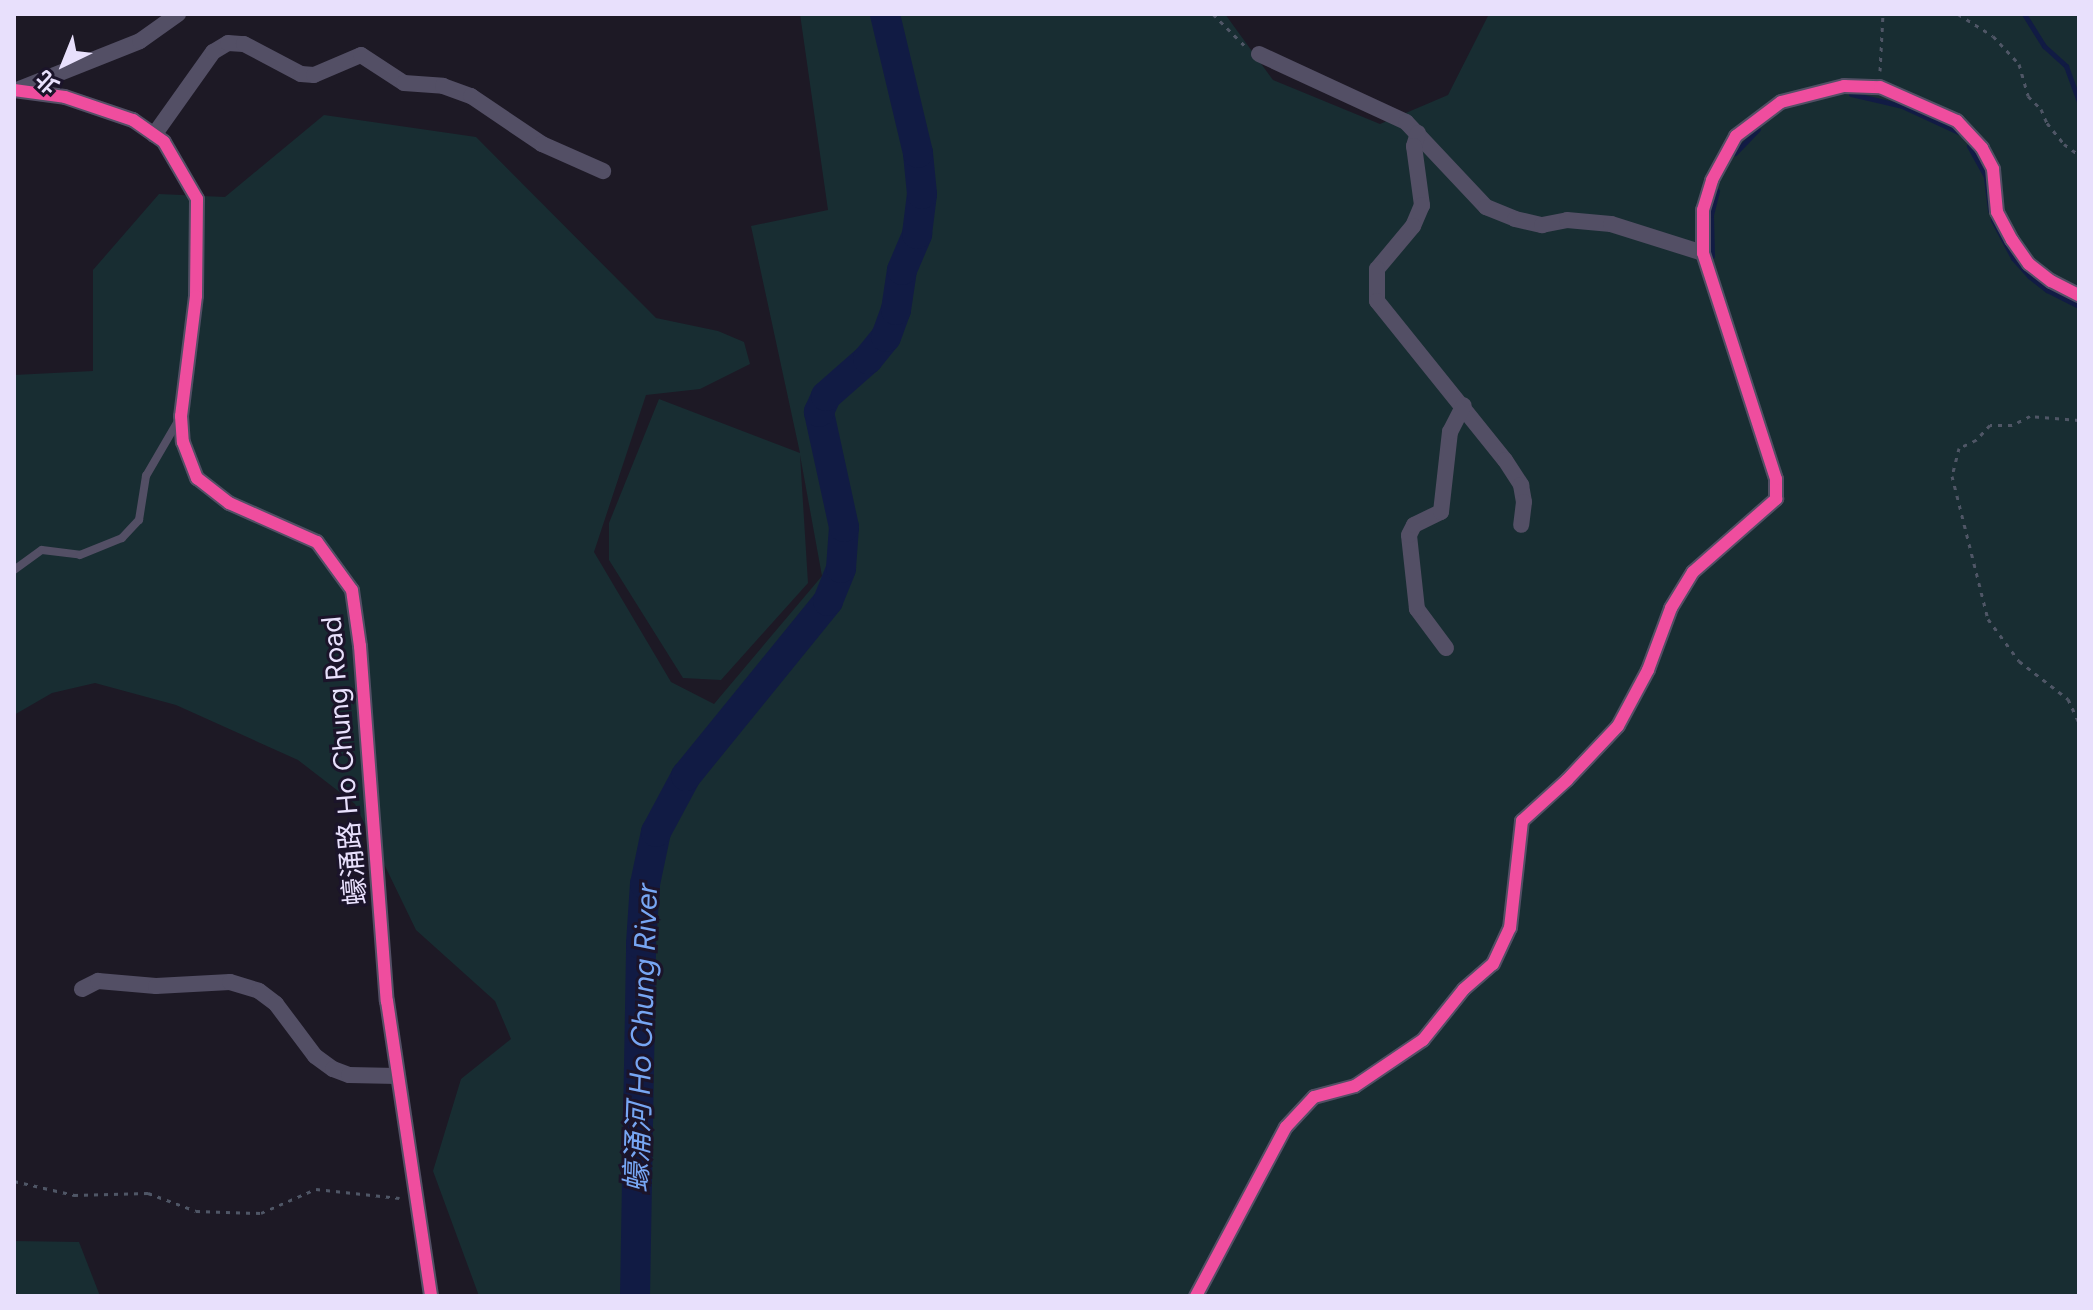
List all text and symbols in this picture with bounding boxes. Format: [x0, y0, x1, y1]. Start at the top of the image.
north arrow [24, 24, 104, 104]
text: 北 [30, 65, 65, 99]
street label: 蠔涌路 Ho Chung Road [314, 615, 372, 907]
water label: 蠔涌河 Ho Chung River [619, 883, 665, 1193]

